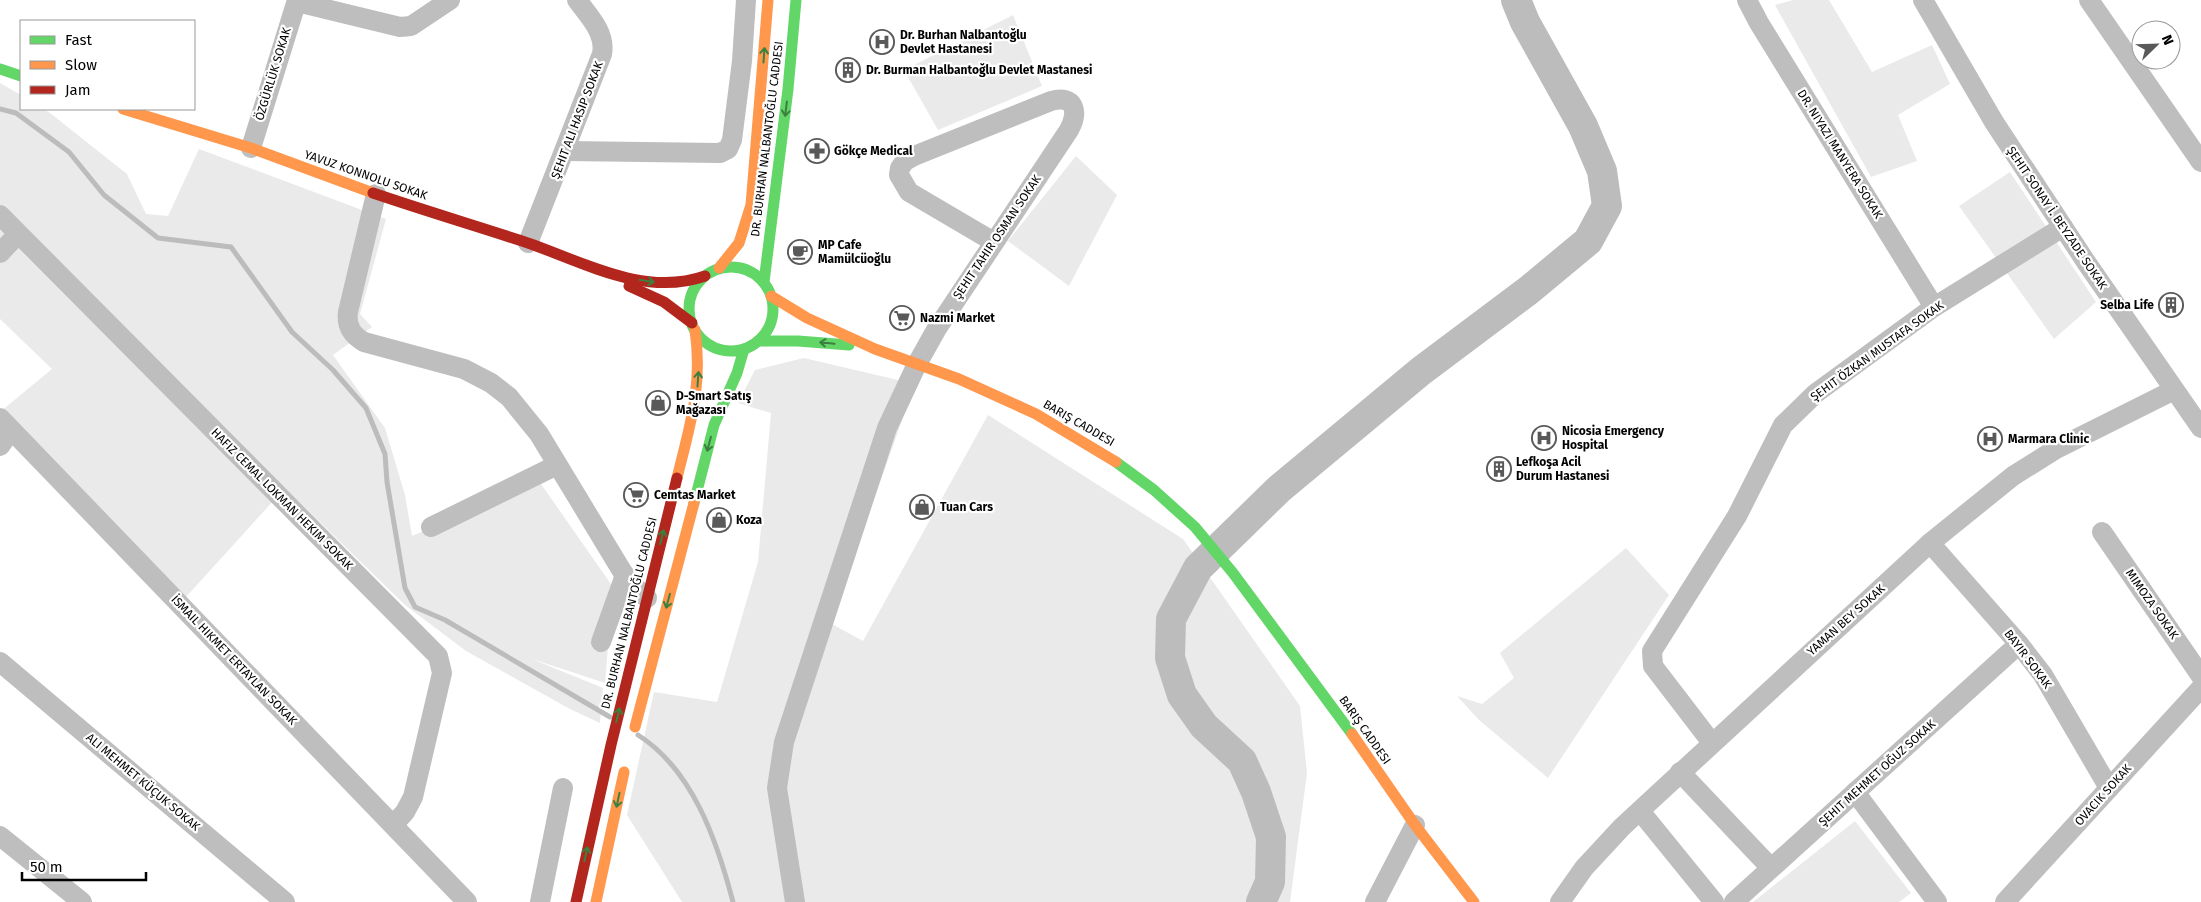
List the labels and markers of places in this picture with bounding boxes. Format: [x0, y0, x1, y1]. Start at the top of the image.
place label: Dr. Burhan Nalbantoğlu Devlet Hastanesi [900, 28, 1027, 56]
hospital icon: Dr. Burhan Nalbantoğlu Devlet Hastanesi [869, 29, 895, 55]
building icon: Dr. Burman Halbantoğlu Devlet Mastanesi [835, 57, 861, 83]
place label: Dr. Burman Halbantoğlu Devlet Mastanesi [866, 63, 1092, 77]
pharmacy icon: Gökçe Medical [804, 138, 830, 164]
place label: Gökçe Medical [834, 144, 913, 159]
place label: MP Cafe Mamülcüoğlu [818, 238, 891, 266]
cafe icon: MP Cafe Mamülcüoğlu [787, 239, 813, 265]
building icon: Selba Life [2158, 292, 2184, 318]
place label: Selba Life [2100, 298, 2154, 312]
supermarket icon: Nazmi Market [889, 305, 915, 331]
place label: Nazmi Market [920, 311, 995, 325]
place label: D-Smart Satış Mağazası [676, 389, 752, 417]
shop icon: D-Smart Satış Mağazası [645, 390, 671, 416]
place label: Nicosia Emergency Hospital [1562, 424, 1665, 452]
hospital icon: Nicosia Emergency Hospital [1531, 425, 1557, 451]
hospital icon: Marmara Clinic [1977, 426, 2003, 452]
place label: Marmara Clinic [2008, 432, 2089, 446]
place label: Lefkoşa Acil Durum Hastanesi [1516, 455, 1609, 483]
building icon: Lefkoşa Acil Durum Hastanesi [1486, 456, 1512, 482]
supermarket icon: Cemtas Market [623, 482, 649, 508]
place label: Cemtas Market [654, 488, 736, 502]
shop icon: Tuan Cars [909, 494, 935, 520]
place label: Tuan Cars [940, 500, 993, 514]
shop icon: Koza [706, 507, 732, 533]
place label: Koza [736, 513, 763, 527]

